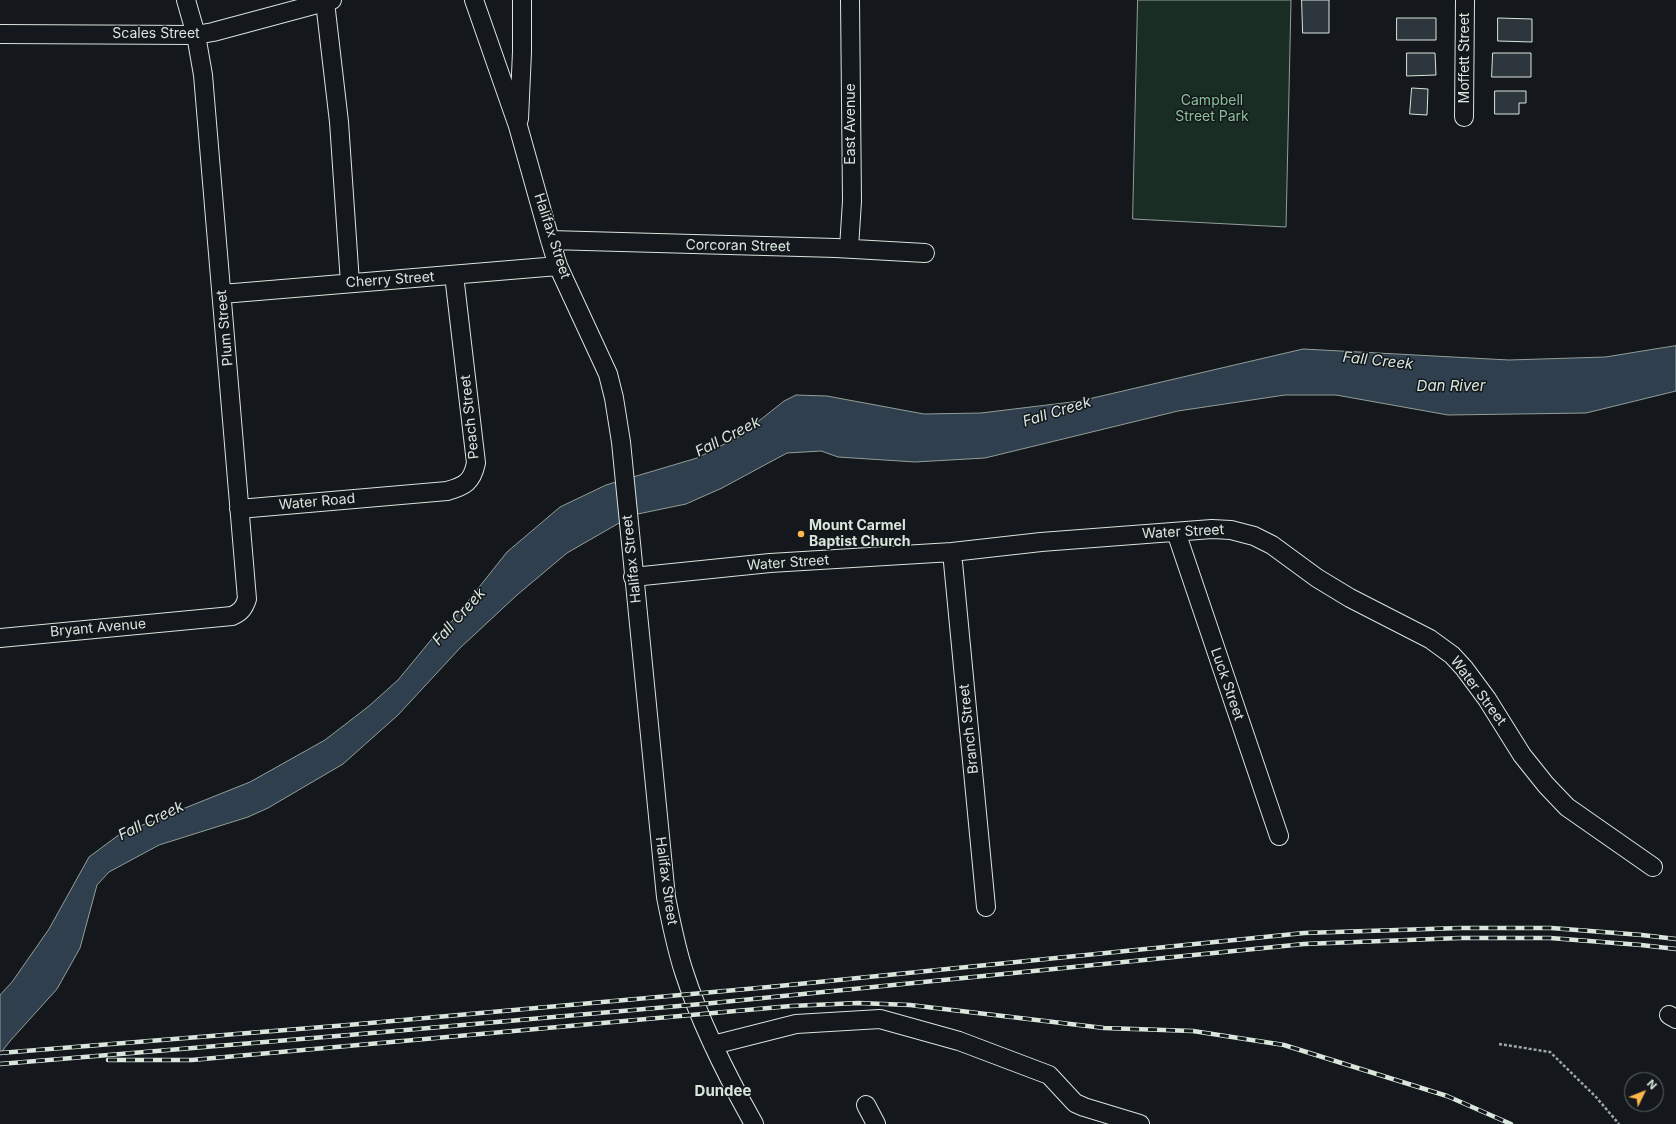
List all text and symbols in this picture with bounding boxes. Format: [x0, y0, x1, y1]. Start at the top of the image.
street label: Moffett Street [1457, 13, 1473, 103]
street label: Scales Street [112, 26, 200, 42]
street label: East Avenue [843, 83, 859, 165]
park label: Campbell Street Park [1175, 93, 1249, 126]
street label: Halifax Street [530, 191, 574, 281]
street label: Corcoran Street [685, 237, 791, 255]
street label: Cherry Street [345, 269, 435, 291]
street label: Plum Street [213, 289, 237, 367]
water label: Fall Creek [1342, 348, 1414, 374]
street label: Peach Street [457, 374, 483, 460]
water label: Dan River [1417, 377, 1485, 395]
water label: Fall Creek [1021, 393, 1093, 431]
water label: Fall Creek [692, 413, 764, 461]
street label: Water Road [278, 490, 356, 514]
street label: Halifax Street [619, 514, 645, 604]
place label: Mount Carmel Baptist Church [809, 518, 911, 550]
street label: Water Street [1141, 521, 1225, 543]
marker: Mount Carmel Baptist Church [796, 529, 806, 539]
street label: Water Street [746, 552, 830, 574]
water label: Fall Creek [429, 585, 489, 649]
street label: Bryant Avenue [49, 615, 147, 641]
street label: Luck Street [1207, 646, 1247, 722]
street label: Water Street [1447, 653, 1509, 729]
street label: Branch Street [956, 683, 982, 775]
water label: Fall Creek [115, 797, 187, 845]
street label: Halifax Street [651, 836, 681, 926]
north arrow [1624, 1072, 1664, 1112]
text: N [1644, 1077, 1660, 1092]
district label: Dundee [695, 1082, 751, 1100]

